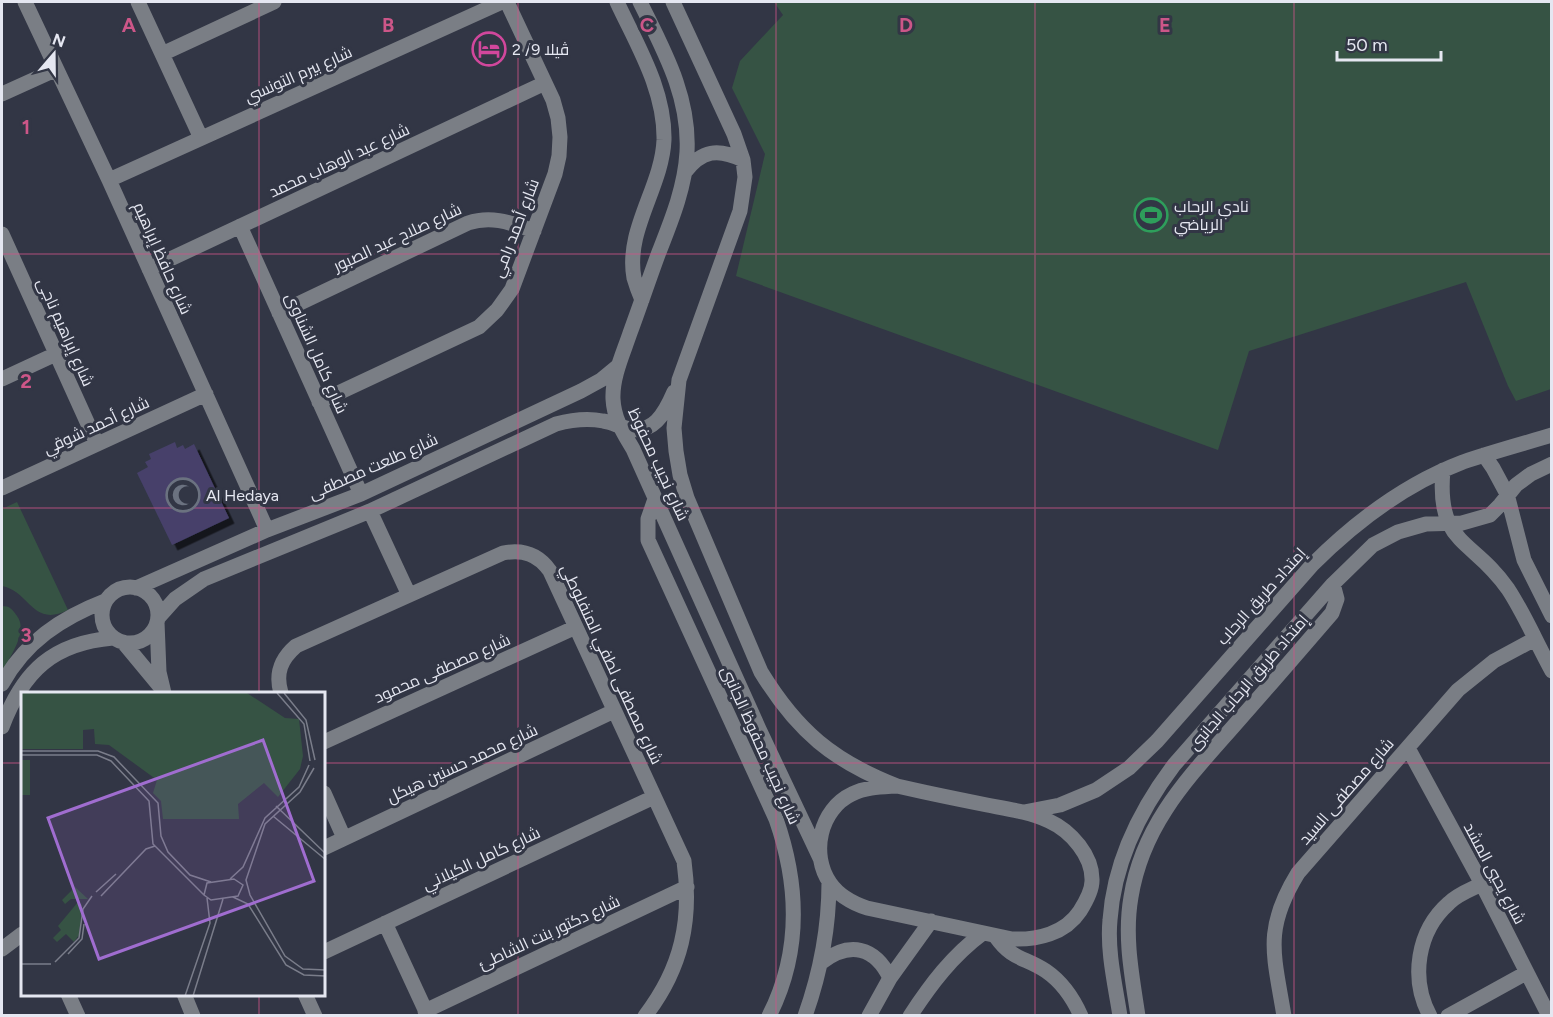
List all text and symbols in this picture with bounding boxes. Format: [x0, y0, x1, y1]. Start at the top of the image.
text: A [122, 13, 137, 37]
text: B [382, 13, 394, 37]
text: C [640, 13, 654, 37]
text: D [899, 13, 913, 37]
text: E [1159, 13, 1171, 37]
north arrow [24, 24, 84, 84]
scale bar [1337, 24, 1440, 62]
text: N [50, 29, 68, 51]
hotel icon: ڤيلا 9/ 2 [471, 31, 507, 67]
text: 50 m [1346, 34, 1388, 56]
place label: ڤيلا 9/ 2 [512, 40, 569, 59]
street label: شارع بيرم التونسي [241, 42, 356, 109]
text: 1 [22, 115, 30, 139]
street label: شارع عبد الوهاب محمد [266, 120, 413, 203]
street label: شارع أحمد رامي [488, 176, 547, 282]
sports icon: نادي الرحاب الرياضي [1133, 197, 1169, 233]
place label: نادي الرحاب الرياضي [1174, 197, 1249, 237]
street label: شارع حافظ إبراهيم [128, 199, 196, 318]
street label: شارع صلاح عبد الصبور [329, 199, 465, 278]
street label: شارع إبراهيم ناجى [31, 275, 98, 390]
street label: شارع كامل الشناوى [280, 290, 352, 417]
text: 2 [20, 369, 32, 393]
street label: شارع أحمد شوقي [40, 393, 154, 462]
street label: شارع نجيب محفوظ [622, 405, 693, 524]
street label: شارع طلعت مصطفى [306, 429, 441, 505]
mosque icon: Al Hedaya [165, 477, 201, 513]
place label: Al Hedaya [206, 486, 279, 505]
street label: إمتداد طريق الرحاب [1213, 544, 1311, 649]
street label: شارع مصطفى لطفي المنفلوطي [553, 561, 666, 769]
street label: إمتداد طريق الرحاب الجانبى [1184, 611, 1313, 755]
text: 3 [20, 623, 32, 647]
street label: شارع مصطفى محمود [371, 630, 514, 709]
street label: شارع نجيب محفوظ الجانبى [715, 663, 804, 828]
inset map [21, 692, 326, 996]
street label: شارع محمد حسنين هيكل [384, 720, 542, 809]
street label: شارع مصطفى السيد [1295, 734, 1399, 850]
street label: شارع يحيي المشد [1458, 819, 1529, 928]
street label: شارع كامل الكيلاني [419, 823, 545, 898]
street label: شارع دكتور بنت الشاطئ [475, 891, 624, 975]

